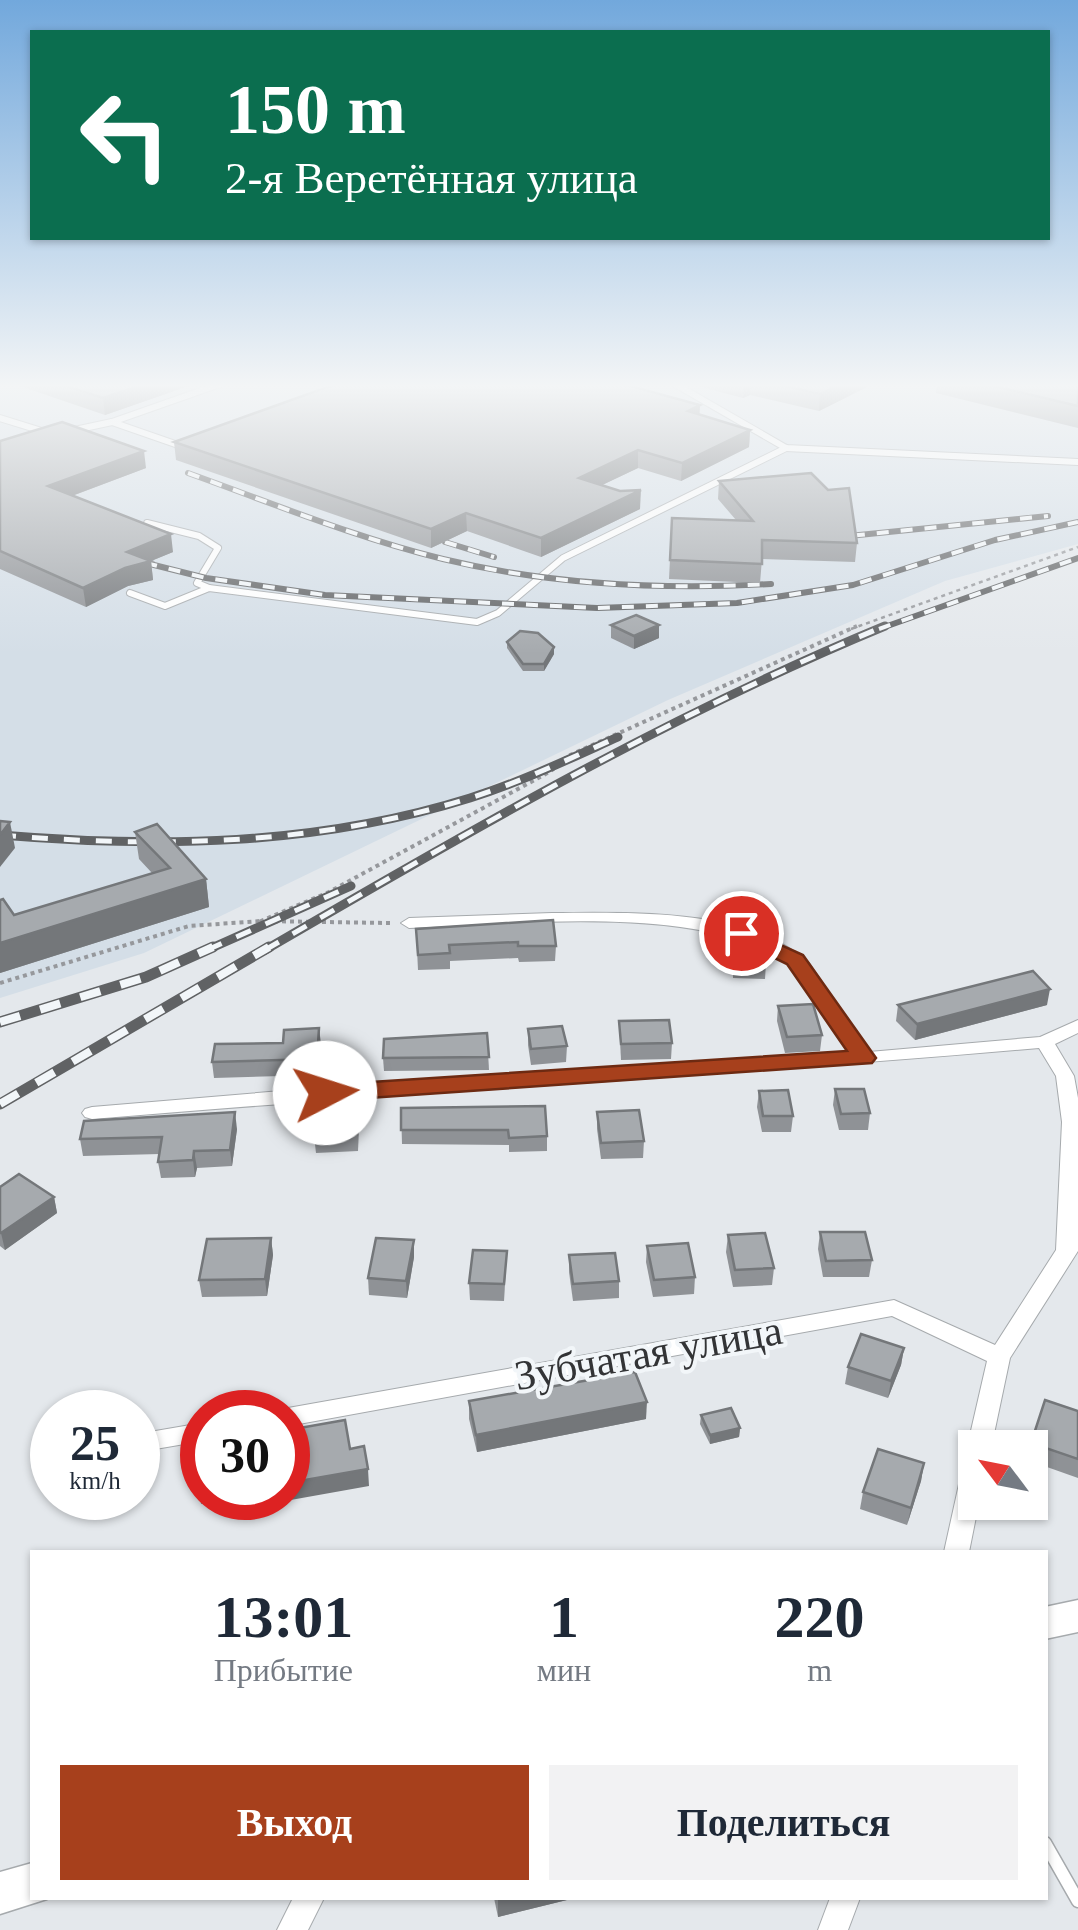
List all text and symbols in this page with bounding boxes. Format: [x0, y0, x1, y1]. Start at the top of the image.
icon: left [60, 70, 190, 200]
text: 150 m [225, 71, 406, 148]
text: 2-я Веретённая улица [225, 153, 638, 203]
pin [699, 891, 784, 976]
icon: arrive [714, 906, 769, 961]
position arrow [273, 1041, 377, 1145]
street label: Зубчатая улица [511, 1307, 786, 1399]
speed limit sign: 30 [180, 1390, 310, 1520]
text: 25 [70, 1415, 120, 1471]
north arrow [958, 1430, 1048, 1520]
map controls [958, 1430, 1048, 1520]
text: km/h [69, 1467, 121, 1494]
text: 13:01 [213, 1584, 353, 1650]
text: 1 [549, 1584, 579, 1650]
text: 220 [775, 1584, 865, 1650]
text: Прибытие [214, 1652, 353, 1688]
text: мин [537, 1652, 591, 1688]
text: m [807, 1652, 832, 1688]
button: Выход [60, 1765, 529, 1880]
button: Поделиться [549, 1765, 1018, 1880]

